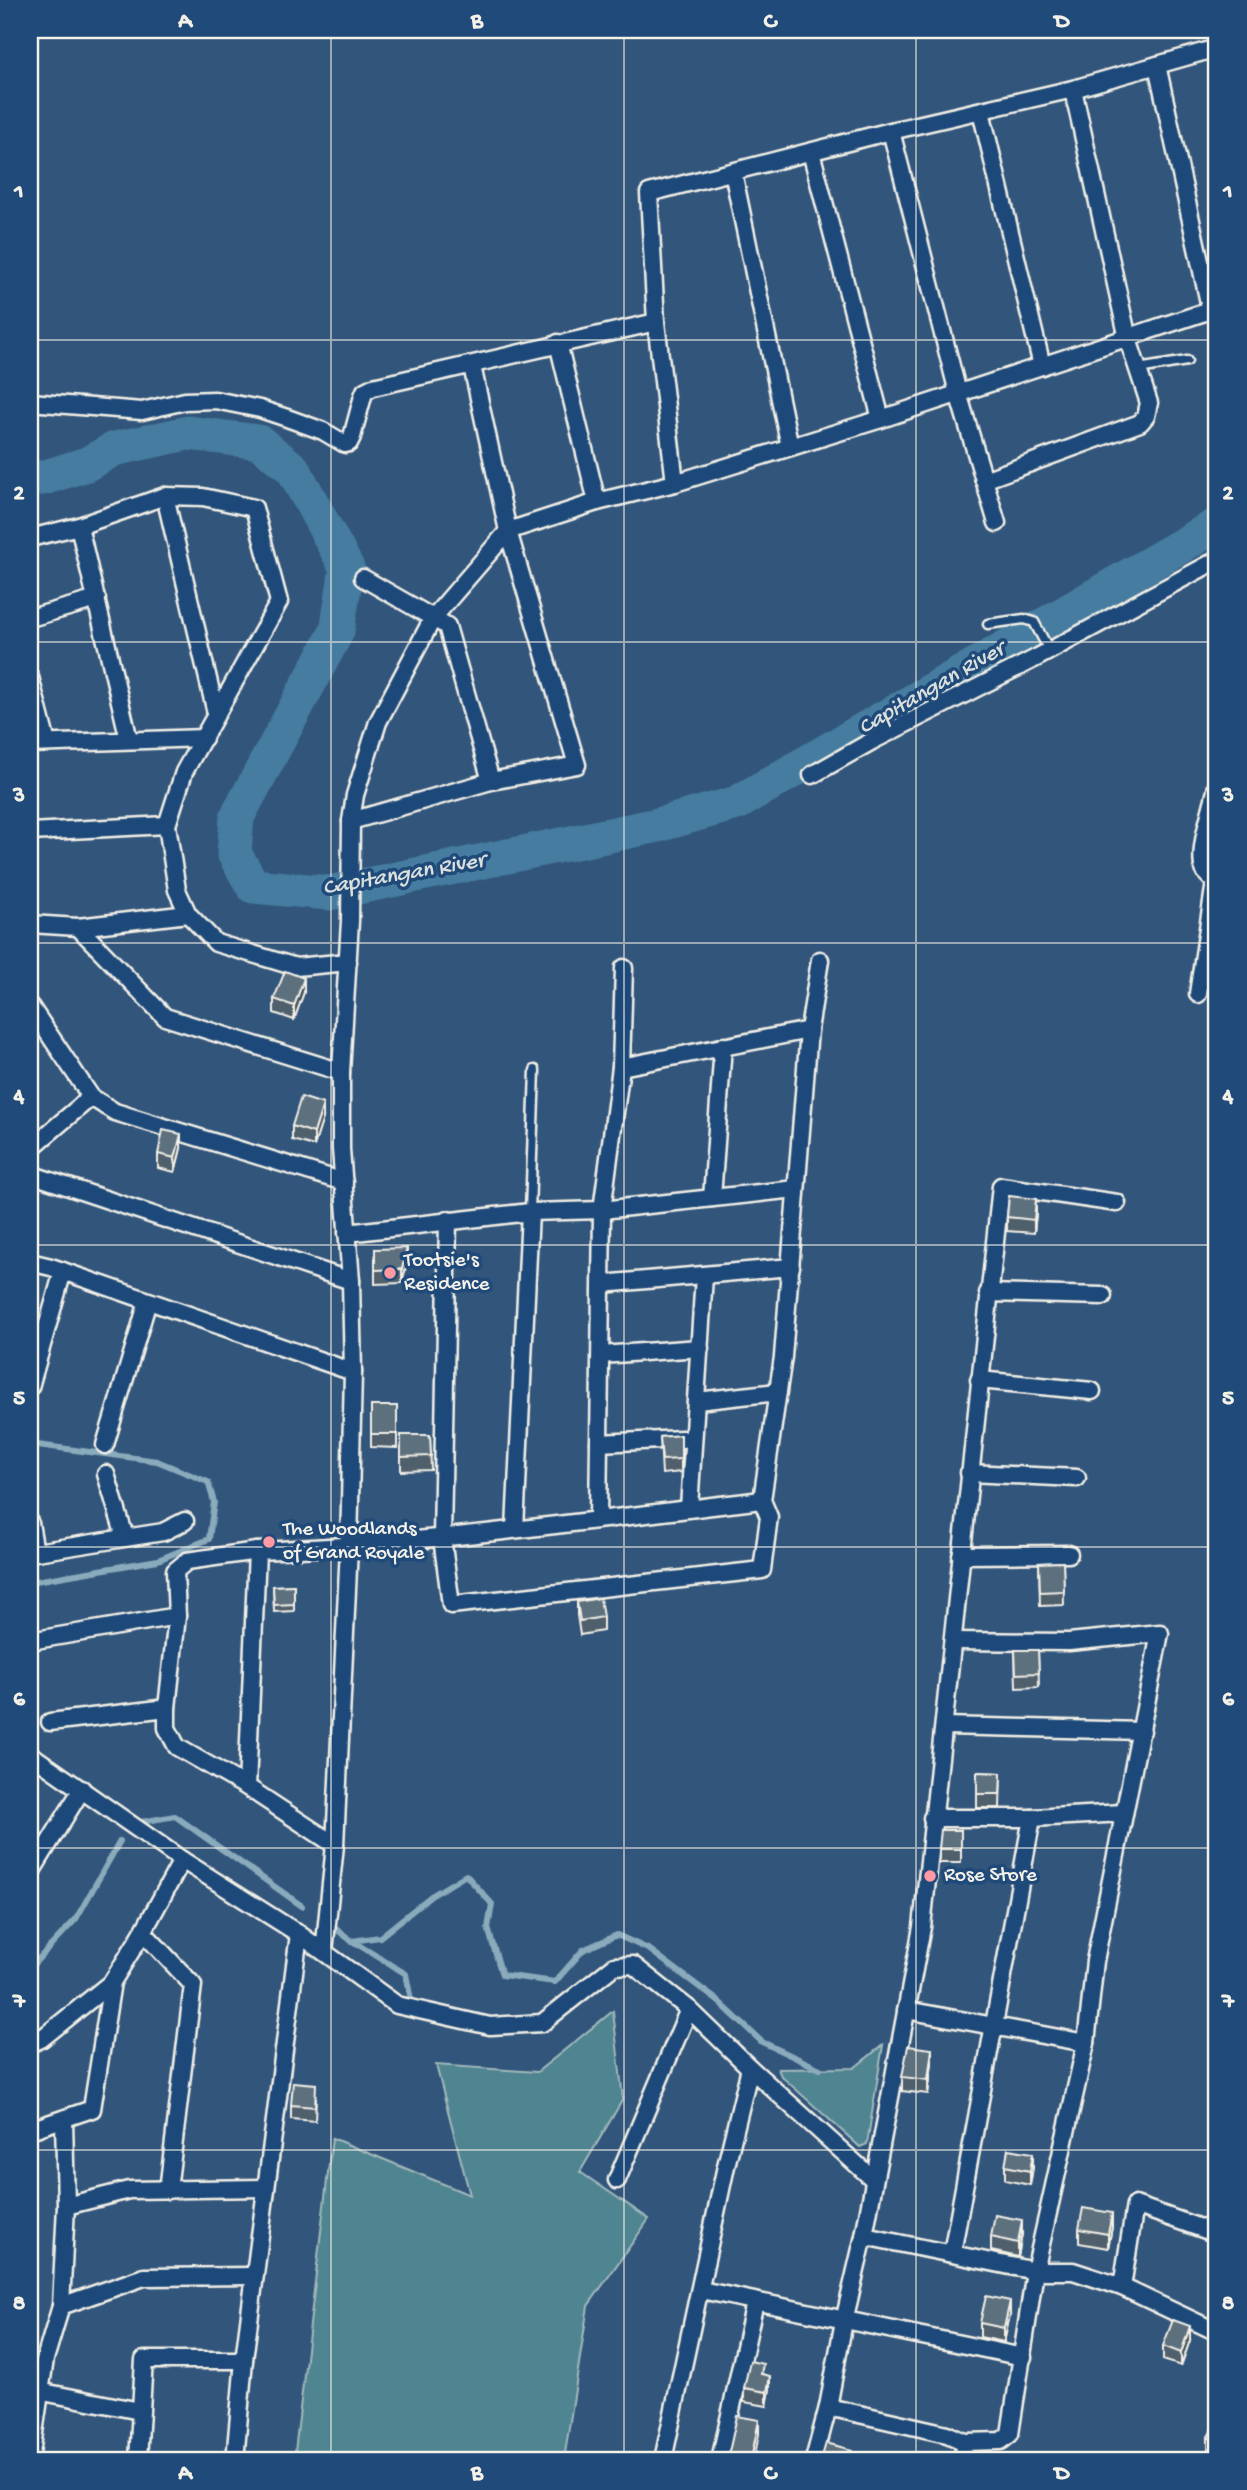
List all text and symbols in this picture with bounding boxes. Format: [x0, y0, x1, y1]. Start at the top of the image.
text: A [177, 9, 193, 36]
text: B [470, 9, 484, 36]
text: C [764, 9, 779, 36]
text: D [1053, 9, 1071, 36]
text: 1 [13, 179, 24, 206]
text: 1 [1222, 179, 1233, 206]
text: 2 [13, 481, 25, 508]
text: 2 [1222, 481, 1234, 508]
water label: Capitangan River [854, 634, 1014, 742]
text: 3 [12, 783, 25, 810]
text: 3 [1221, 783, 1234, 810]
water label: Capitangan River [321, 847, 492, 903]
text: 4 [13, 1084, 25, 1111]
text: 4 [1222, 1084, 1234, 1111]
place label: Tootsie's Residence [403, 1249, 490, 1298]
marker: Tootsie's Residence [382, 1265, 398, 1281]
text: 5 [13, 1386, 25, 1413]
text: 5 [1222, 1386, 1234, 1413]
place label: The Woodlands of Grand Royale [282, 1518, 425, 1567]
marker: The Woodlands of Grand Royale [261, 1534, 277, 1550]
text: 6 [13, 1687, 26, 1714]
text: 6 [1222, 1687, 1235, 1714]
place label: Rose Store [944, 1864, 1038, 1889]
marker: Rose Store [922, 1868, 938, 1884]
text: 7 [12, 1989, 26, 2016]
text: 7 [1221, 1989, 1235, 2016]
text: 8 [13, 2291, 26, 2318]
text: 8 [1222, 2291, 1235, 2318]
text: A [177, 2461, 193, 2488]
text: B [470, 2461, 484, 2488]
text: C [764, 2461, 779, 2488]
text: D [1053, 2461, 1071, 2488]

